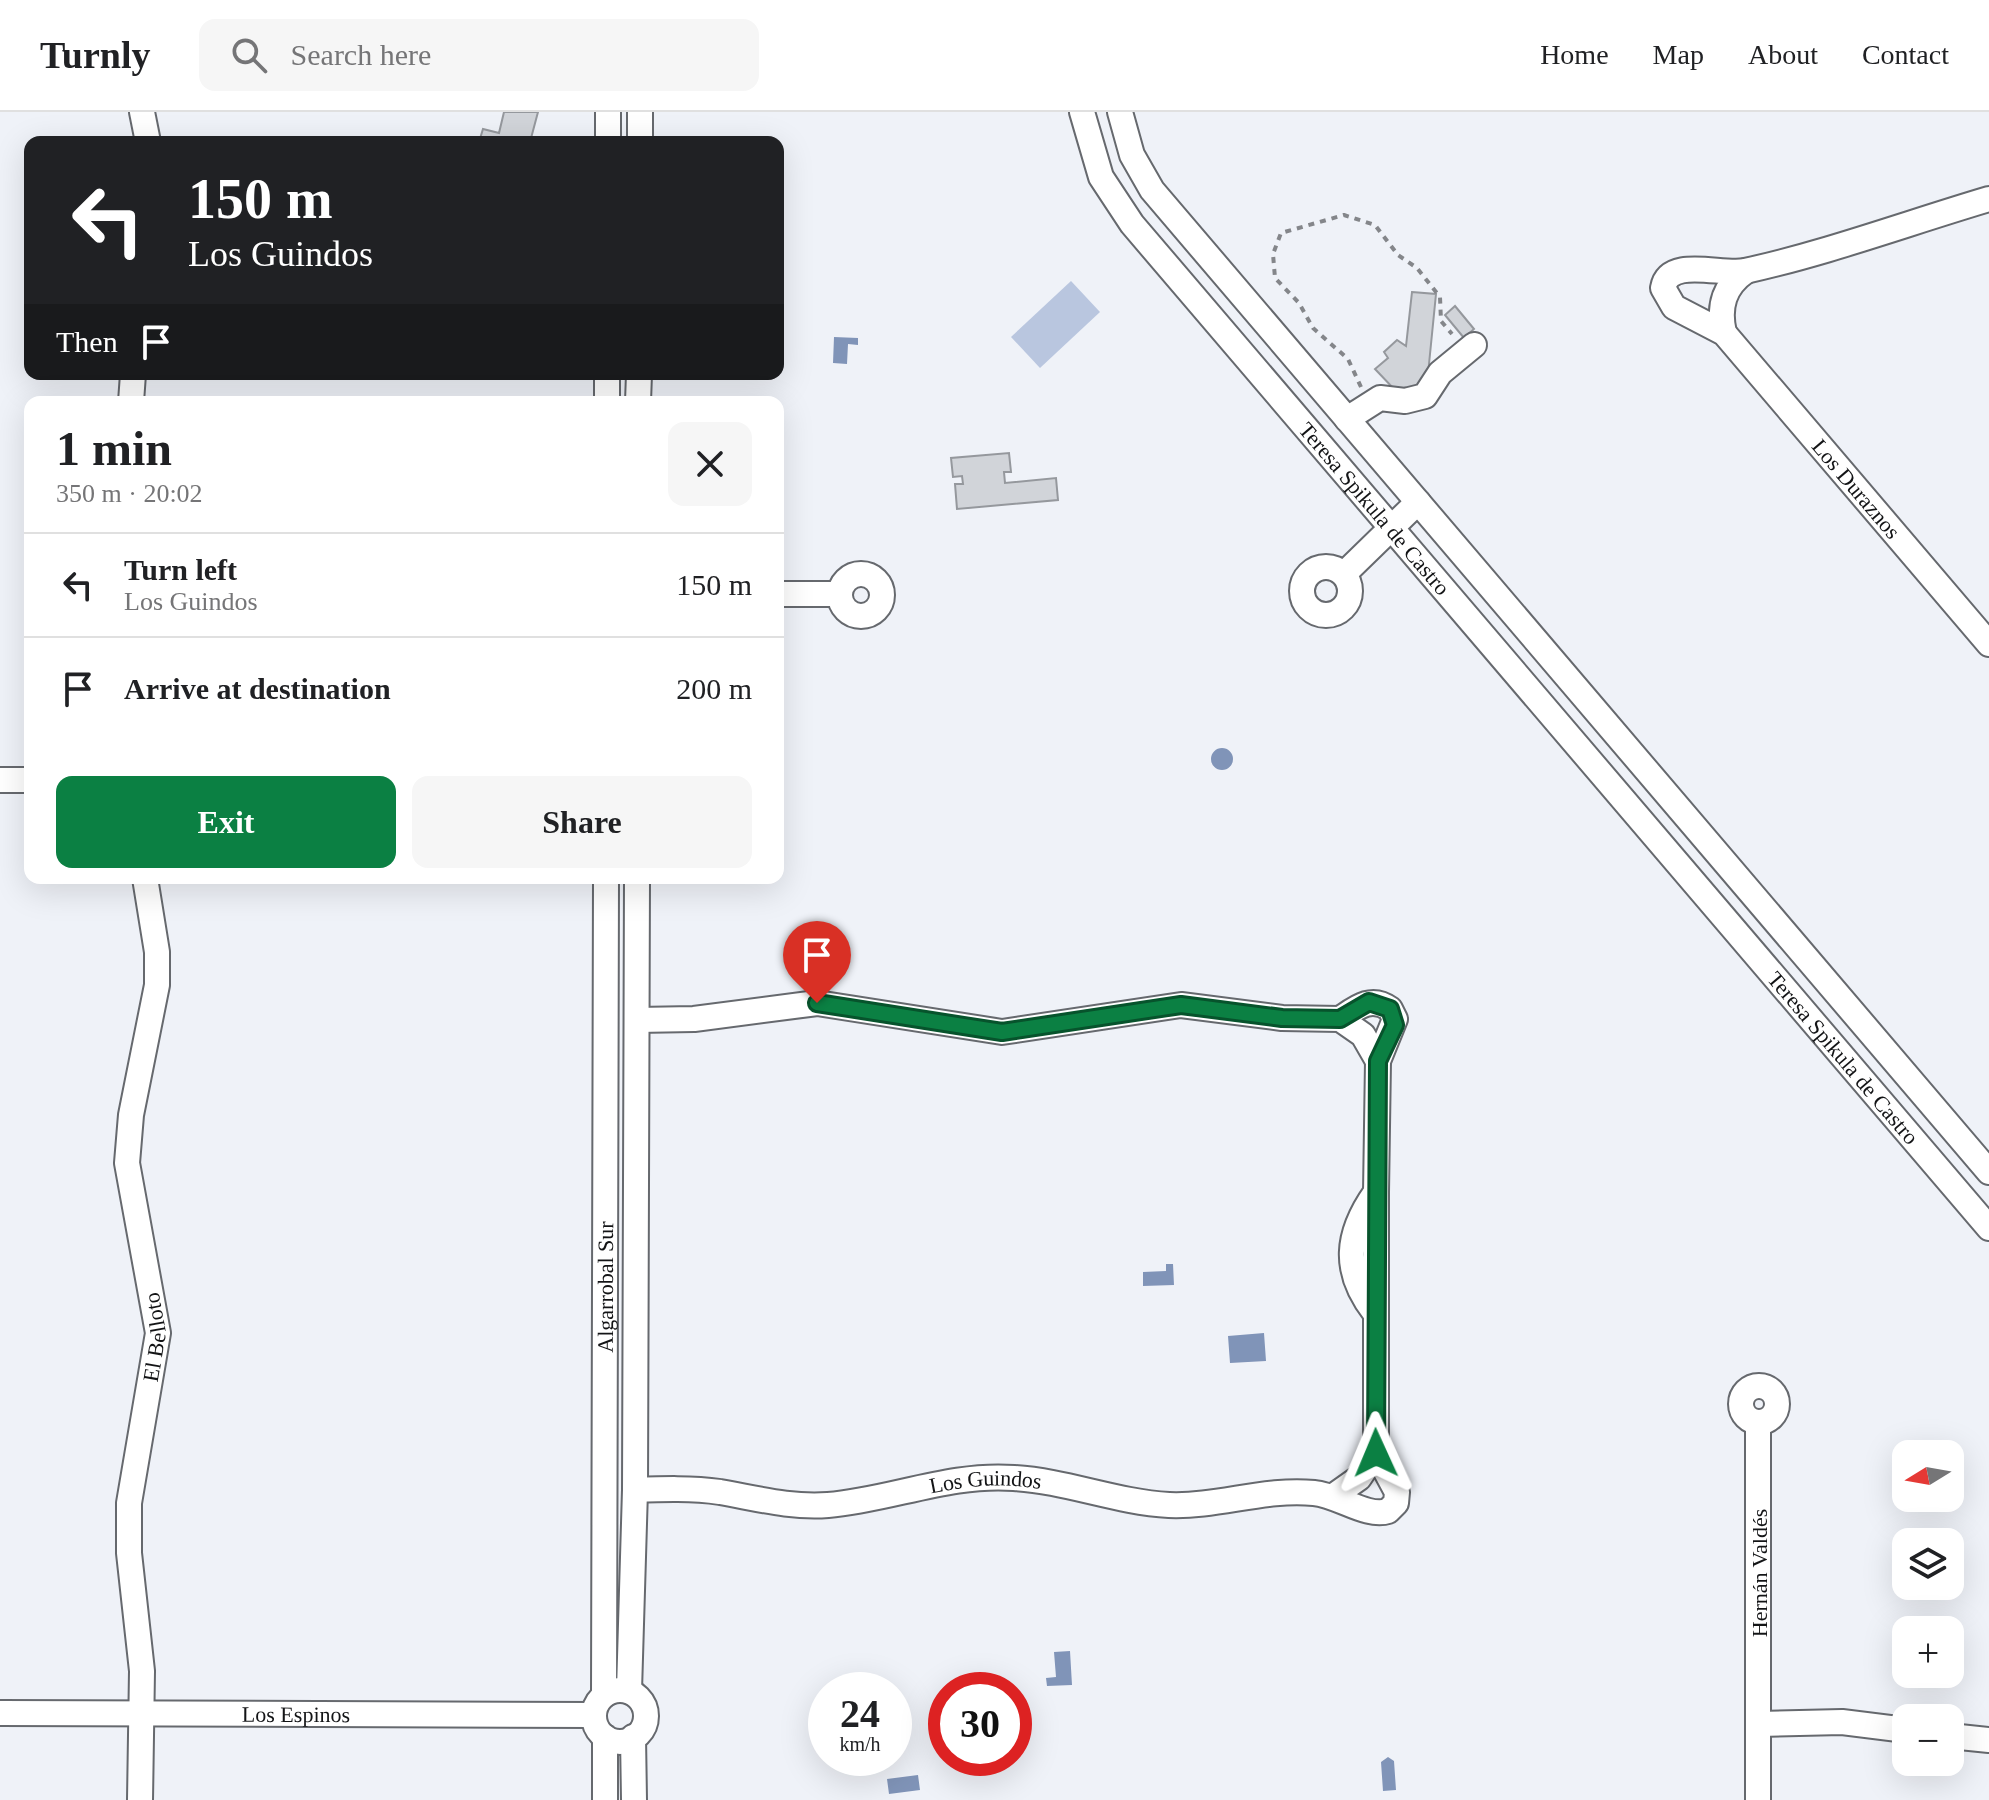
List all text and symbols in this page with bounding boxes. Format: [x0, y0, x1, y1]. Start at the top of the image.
search box [199, 19, 759, 91]
icon: search [227, 33, 271, 77]
text: Turnly [40, 34, 151, 76]
text: Search here [291, 38, 431, 71]
text: Home [1540, 39, 1609, 70]
text: Map [1653, 39, 1704, 70]
text: About [1748, 39, 1818, 70]
text: Contact [1862, 39, 1949, 70]
icon: left [56, 168, 160, 272]
text: 150 m [188, 168, 333, 230]
text: Los Guindos [188, 234, 373, 274]
icon: arrive [134, 320, 178, 364]
text: Then [56, 325, 118, 358]
street label: Teresa Spikula de Castro [1294, 417, 1455, 600]
text: 1 min [56, 422, 172, 475]
button: close [668, 422, 752, 506]
street label: Los Duraznos [1807, 434, 1906, 543]
text: 350 m · 20:02 [56, 479, 203, 508]
text: Turn left [124, 553, 237, 586]
icon: left [56, 563, 100, 607]
text: 150 m [676, 568, 752, 601]
text: Los Guindos [124, 587, 258, 616]
icon: arrive [56, 667, 100, 711]
text: Arrive at destination [124, 672, 391, 705]
text: 200 m [676, 672, 752, 705]
button: Exit [56, 776, 396, 868]
button: Share [412, 776, 752, 868]
pin [783, 921, 851, 1003]
icon: arrive [795, 933, 839, 977]
street label: Teresa Spikula de Castro [1763, 966, 1924, 1149]
street label: Algarrobal Sur [592, 1221, 618, 1353]
street label: El Belloto [137, 1291, 170, 1384]
position arrow [1334, 1411, 1418, 1495]
north arrow [1892, 1440, 1964, 1512]
map controls [1892, 1440, 1964, 1776]
street label: Los Guindos [927, 1465, 1043, 1498]
street label: Hernán Valdés [1747, 1509, 1772, 1637]
button: layers [1892, 1528, 1964, 1600]
button: + [1892, 1616, 1964, 1688]
speed limit sign: 30 [928, 1672, 1032, 1776]
text: 24 [840, 1691, 880, 1736]
street label: Los Espinos [242, 1701, 350, 1727]
button: − [1892, 1704, 1964, 1776]
text: km/h [839, 1733, 881, 1755]

